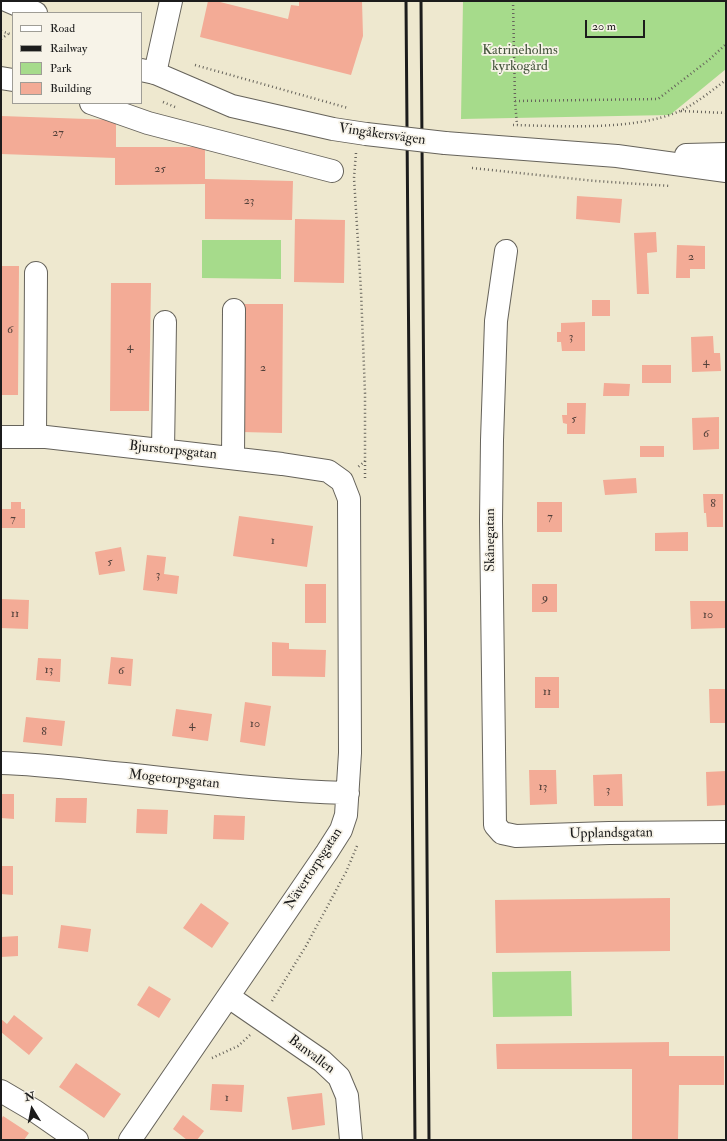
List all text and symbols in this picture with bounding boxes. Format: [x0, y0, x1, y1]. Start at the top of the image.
legend [12, 12, 142, 104]
scale bar [587, 12, 647, 38]
text: 20 m [592, 19, 616, 34]
text: Road [50, 21, 75, 36]
text: Railway [50, 41, 87, 56]
park label: Katrineholms kyrkogård [482, 43, 558, 76]
text: Park [50, 61, 72, 76]
text: Building [50, 81, 91, 96]
street label: Vingåkersvägen [338, 121, 426, 149]
house number: 27 [52, 126, 64, 140]
house number: 25 [154, 162, 166, 176]
house number: 23 [244, 194, 254, 208]
house number: 2 [688, 250, 694, 264]
house number: 6 [7, 323, 13, 337]
house number: 3 [569, 330, 573, 344]
house number: 4 [127, 340, 133, 354]
house number: 4 [703, 355, 709, 369]
house number: 2 [260, 361, 266, 375]
house number: 5 [571, 412, 577, 426]
house number: 6 [703, 427, 709, 441]
street label: Bjurstorpsgatan [128, 438, 218, 464]
house number: 8 [710, 497, 716, 511]
street label: Skånegatan [483, 508, 499, 572]
house number: 7 [547, 510, 553, 524]
house number: 7 [10, 512, 16, 526]
house number: 1 [271, 534, 275, 548]
house number: 5 [107, 555, 113, 569]
house number: 3 [156, 568, 160, 582]
house number: 9 [542, 591, 548, 605]
house number: 11 [11, 607, 19, 621]
house number: 10 [703, 608, 713, 622]
house number: 13 [45, 663, 53, 677]
house number: 6 [118, 664, 124, 678]
house number: 11 [543, 685, 551, 699]
house number: 10 [250, 717, 260, 731]
house number: 4 [189, 718, 195, 732]
house number: 8 [41, 725, 47, 739]
street label: Mogetorpsgatan [128, 767, 220, 793]
house number: 13 [539, 780, 547, 794]
house number: 3 [606, 783, 610, 797]
street label: Nävertorpsgatan [282, 825, 346, 913]
street label: Upplandsgatan [569, 825, 653, 843]
street label: Banvallen [284, 1032, 338, 1078]
north arrow [12, 1089, 52, 1129]
text: N [24, 1089, 36, 1104]
house number: 1 [225, 1091, 229, 1105]

